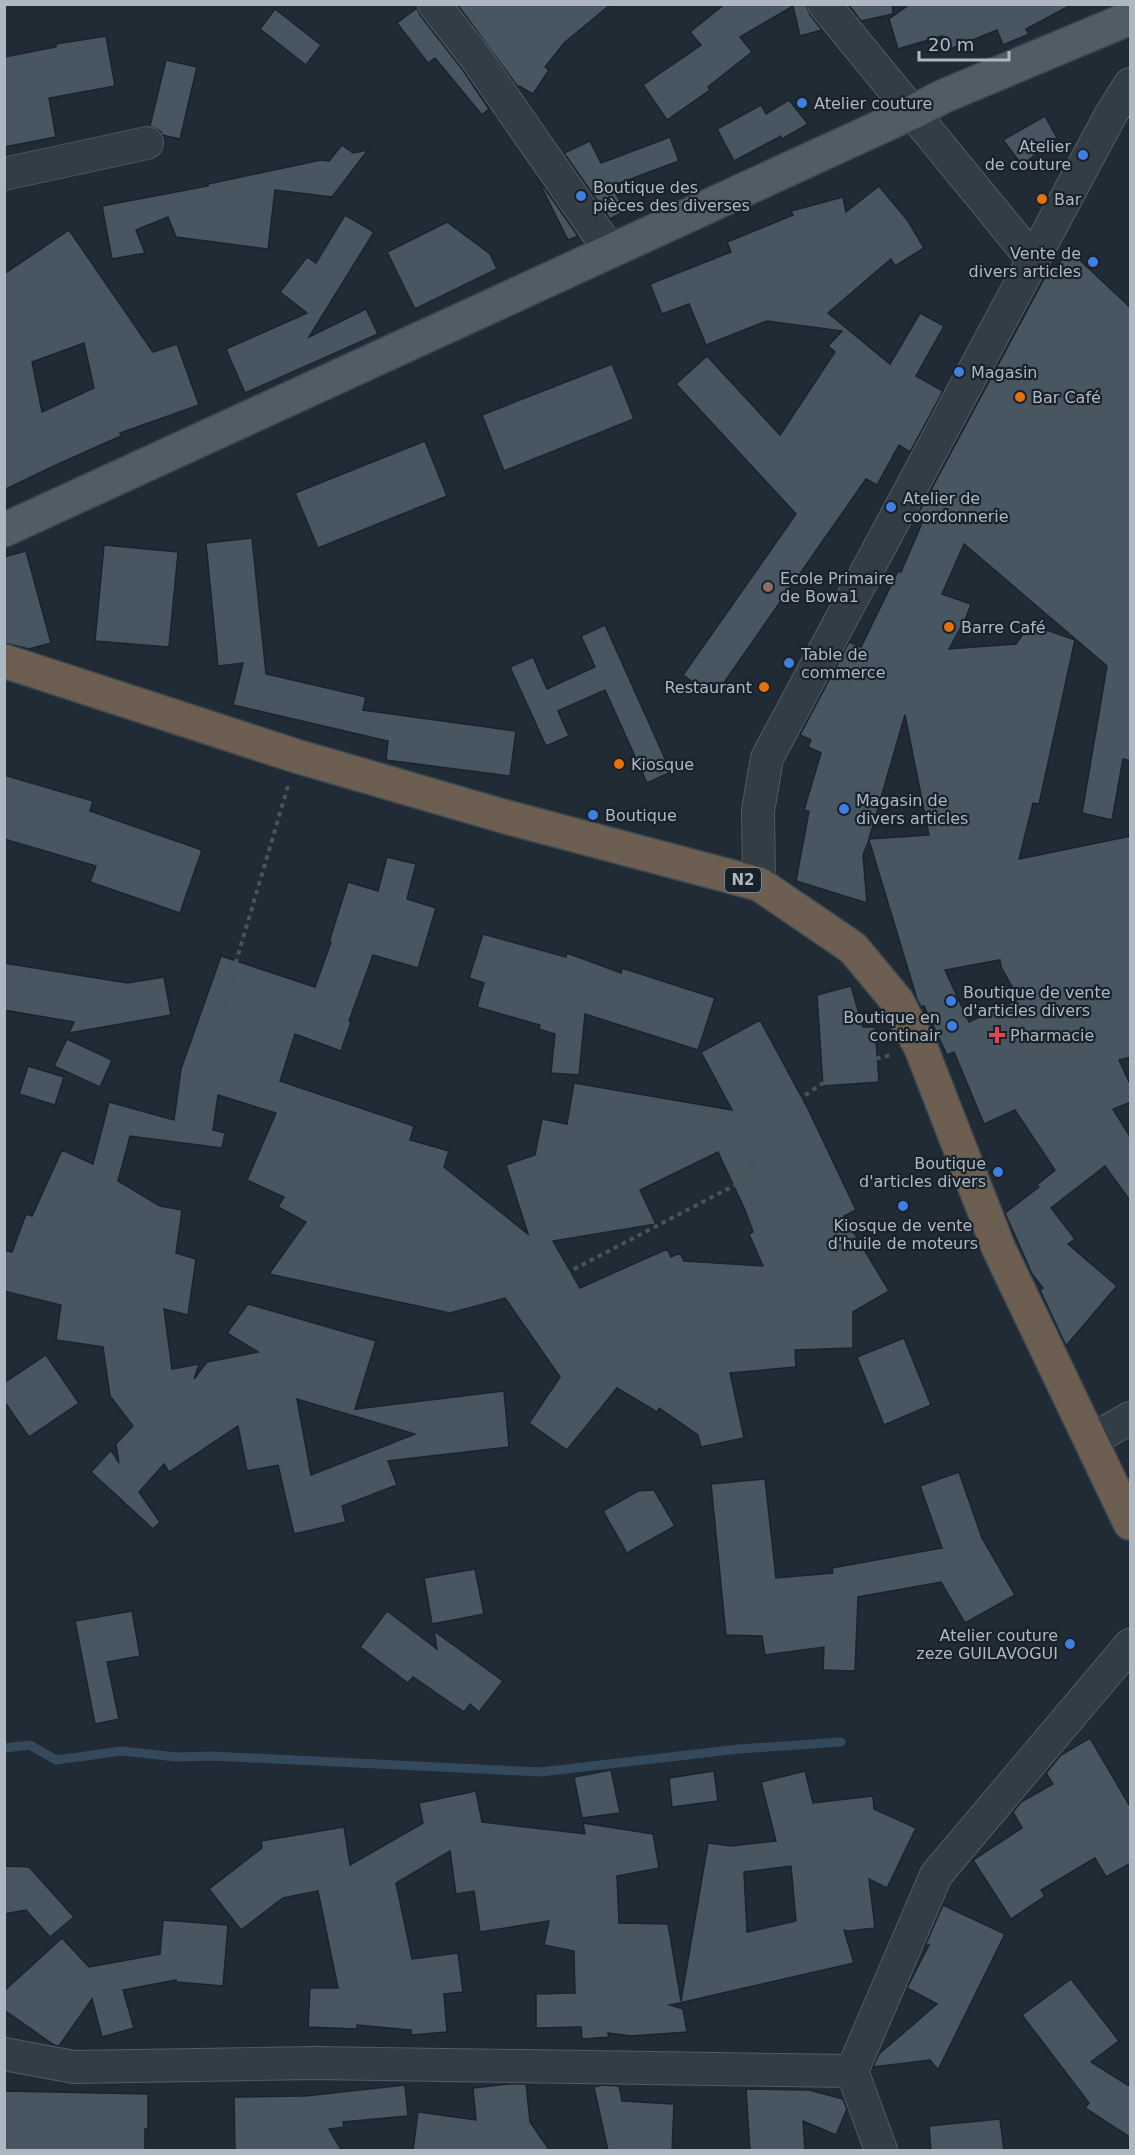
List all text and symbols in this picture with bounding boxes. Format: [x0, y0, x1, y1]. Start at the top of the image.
scale bar [919, 24, 1009, 62]
text: 20 m [928, 34, 974, 55]
place label: Atelier couture [814, 94, 932, 113]
marker: Atelier couture [795, 96, 809, 110]
place label: Atelier de couture [985, 137, 1071, 174]
marker: Atelier de couture [1076, 148, 1090, 162]
place label: Boutique des pièces des diverses [593, 178, 750, 215]
marker: Boutique des pièces des diverses [574, 189, 588, 203]
place label: Bar [1054, 190, 1082, 209]
marker: Bar [1035, 192, 1049, 206]
place label: Vente de divers articles [969, 244, 1081, 281]
marker: Vente de divers articles [1086, 255, 1100, 269]
place label: Magasin [971, 363, 1038, 382]
marker: Magasin [952, 365, 966, 379]
place label: Bar Café [1032, 388, 1101, 407]
marker: Bar Café [1013, 390, 1027, 404]
place label: Atelier de coordonnerie [903, 489, 1009, 526]
marker: Atelier de coordonnerie [884, 500, 898, 514]
place label: Ecole Primaire de Bowa1 [780, 569, 894, 606]
marker: Ecole Primaire de Bowa1 [761, 580, 775, 594]
place label: Barre Café [961, 618, 1046, 637]
marker: Barre Café [942, 620, 956, 634]
place label: Table de commerce [800, 645, 885, 682]
marker: Table de commerce [782, 656, 796, 670]
place label: Restaurant [664, 678, 752, 697]
marker: Restaurant [757, 680, 771, 694]
place label: Kiosque [631, 755, 694, 774]
marker: Kiosque [612, 757, 626, 771]
place label: Magasin de divers articles [856, 791, 968, 828]
marker: Magasin de divers articles [837, 802, 851, 816]
place label: Boutique [605, 806, 677, 825]
marker: Boutique [586, 808, 600, 822]
road number: N2 [725, 868, 761, 892]
place label: Boutique de vente d'articles divers [963, 983, 1111, 1020]
marker: Boutique de vente d'articles divers [944, 994, 958, 1008]
place label: Boutique en continair [843, 1008, 940, 1045]
marker: Boutique en continair [945, 1019, 959, 1033]
marker: Pharmacie [988, 1026, 1006, 1044]
place label: Pharmacie [1010, 1026, 1094, 1045]
place label: Boutique d'articles divers [859, 1154, 986, 1191]
marker: Boutique d'articles divers [991, 1165, 1005, 1179]
marker: Kiosque de vente d'huile de moteurs [896, 1199, 910, 1213]
place label: Kiosque de vente d'huile de moteurs [828, 1216, 978, 1253]
place label: Atelier couture zeze GUILAVOGUI [916, 1626, 1058, 1663]
marker: Atelier couture zeze GUILAVOGUI [1063, 1637, 1077, 1651]

